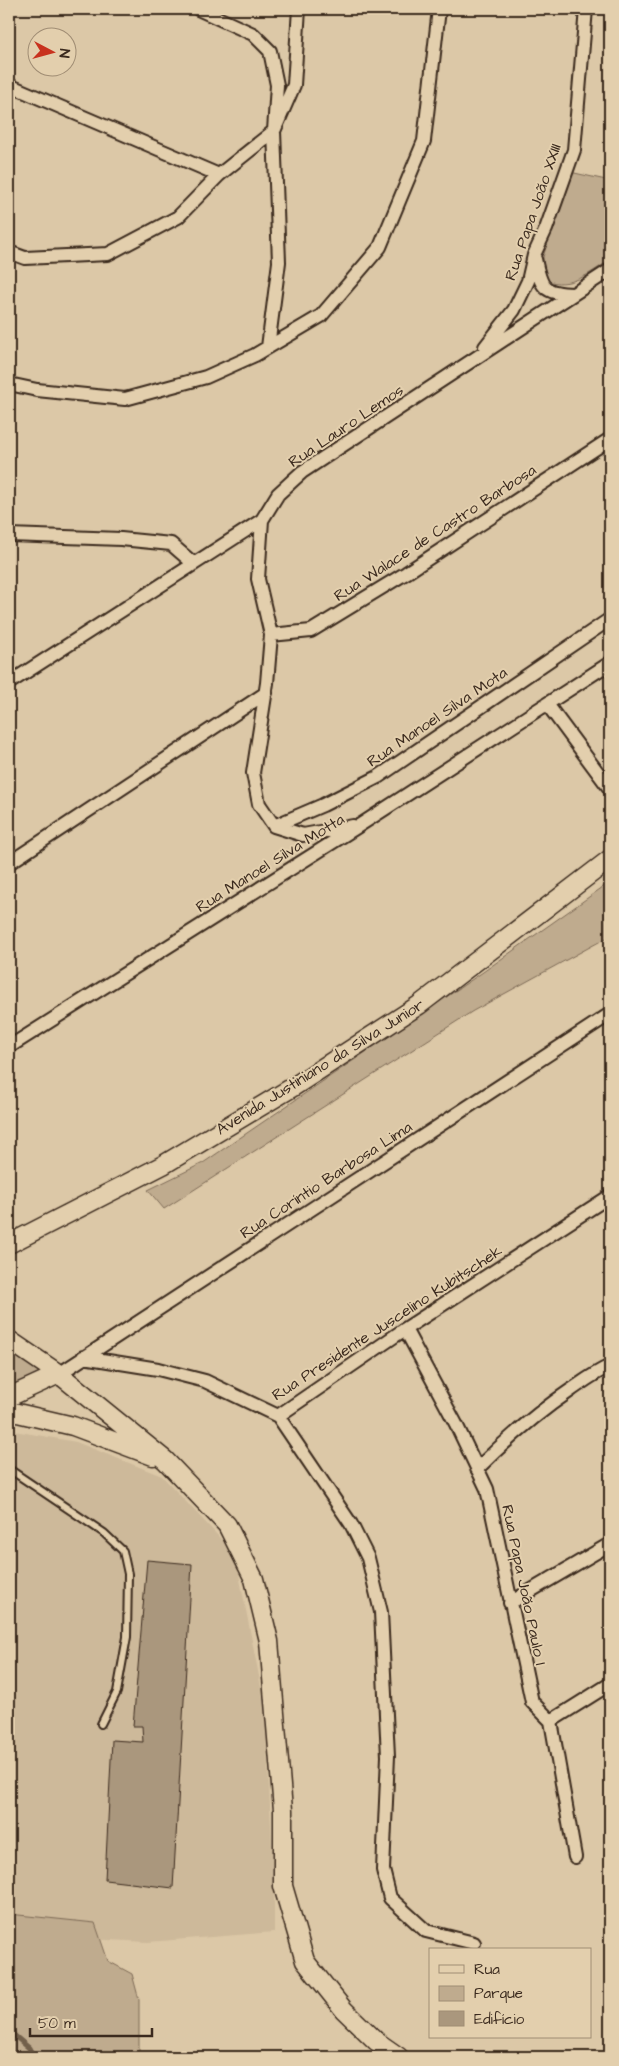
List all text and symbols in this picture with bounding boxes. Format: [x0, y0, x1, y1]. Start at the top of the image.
north arrow [28, 28, 78, 78]
text: N [54, 48, 74, 59]
street label: Rua Papa João XXIII [499, 141, 567, 283]
street label: Rua Lauro Lemos [284, 379, 408, 473]
street label: Rua Walace de Castro Barbosa [330, 459, 540, 607]
street label: Rua Manoel Silva Mota [362, 662, 512, 772]
street label: Rua Manoel Silva Motta [191, 808, 349, 918]
street label: Avenida Justiniano da Silva Junior [212, 994, 428, 1140]
street label: Rua Coríntio Barbosa Lima [236, 1116, 416, 1244]
street label: Rua Presidente Juscelino Kubitschek [268, 1240, 507, 1406]
street label: Rua Papa João Paulo I [496, 1503, 552, 1667]
legend [429, 1948, 592, 2038]
text: Rua [474, 1959, 500, 1980]
text: Parque [474, 1983, 523, 2004]
scale bar [30, 2006, 152, 2038]
text: Edifício [474, 2009, 525, 2030]
text: 50 m [38, 2013, 76, 2034]

